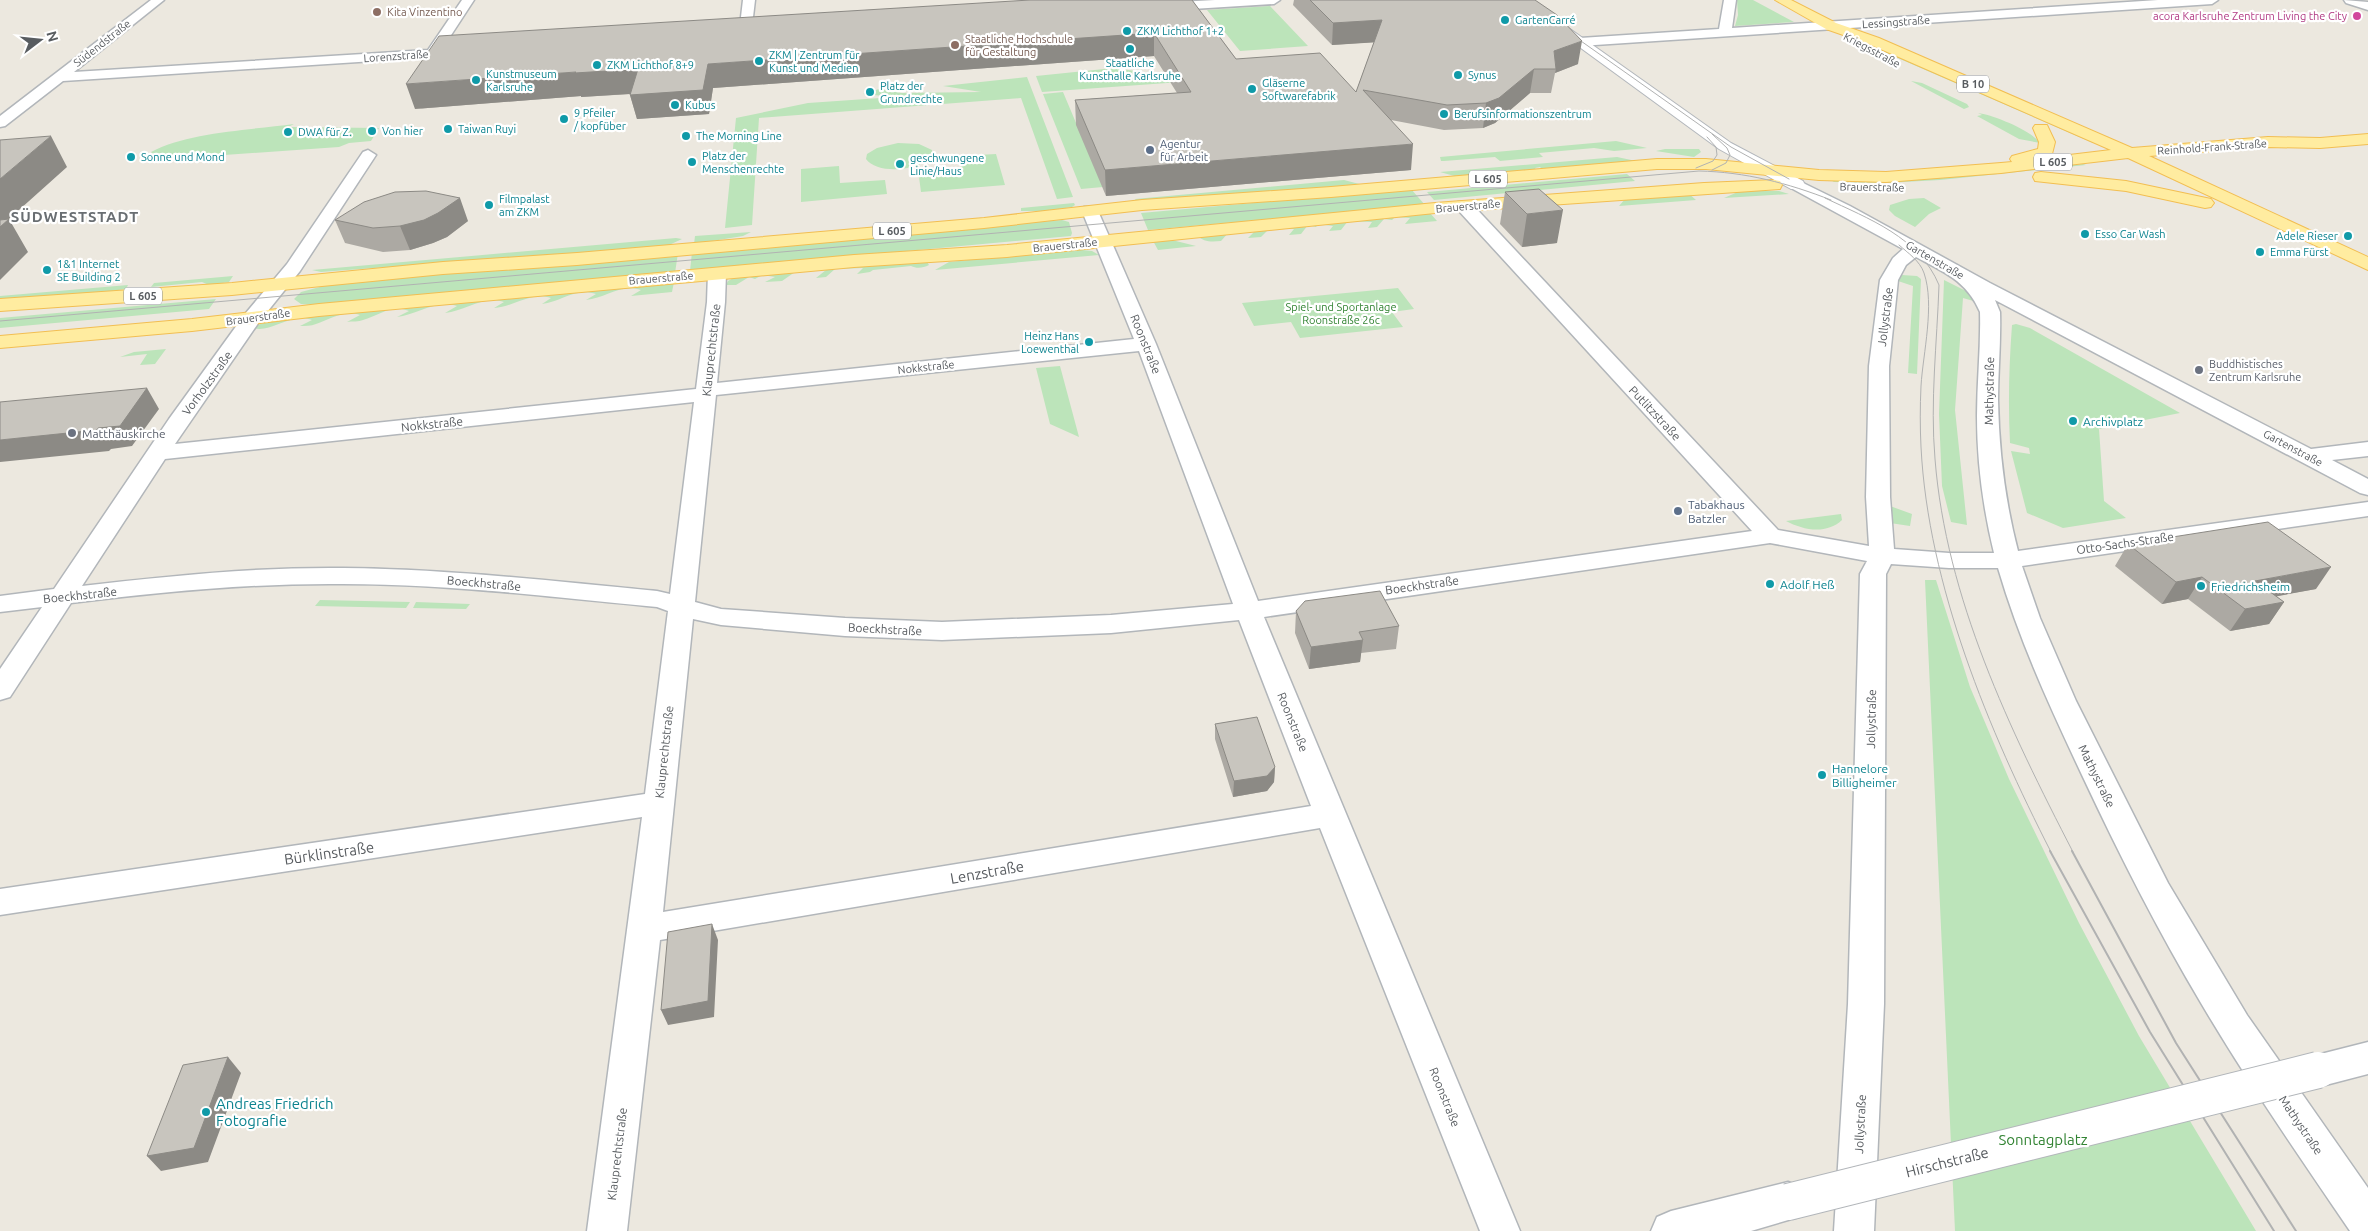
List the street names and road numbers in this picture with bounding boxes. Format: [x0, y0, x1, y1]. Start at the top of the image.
street label: Lessingstraße [1862, 14, 1930, 30]
street label: Südendstraße [71, 17, 133, 69]
street label: Kriegsstraße [1842, 30, 1902, 70]
street label: Lorenzstraße [363, 48, 429, 64]
road number: B 10 [1957, 76, 1989, 92]
street label: Reinhold-Frank-Straße [2157, 137, 2267, 157]
road number: L 605 [2034, 154, 2072, 170]
road number: L 605 [1469, 170, 1507, 188]
street label: Brauerstraße [1839, 180, 1905, 194]
street label: Brauerstraße [1435, 197, 1501, 215]
road number: L 605 [873, 222, 911, 240]
street label: Brauerstraße [1032, 236, 1098, 254]
street label: Gartenstraße [1904, 238, 1966, 282]
street label: Brauerstraße [628, 269, 694, 287]
street label: Jollystraße [1875, 287, 1895, 347]
road number: L 605 [124, 288, 162, 304]
street label: Klauprechtstraße [700, 303, 722, 397]
street label: Brauerstraße [225, 307, 291, 327]
street label: Roonstraße [1128, 312, 1164, 376]
street label: Vorholzstraße [179, 349, 235, 417]
street label: Mathystraße [1982, 357, 1996, 425]
street label: Nokkstraße [897, 358, 955, 376]
street label: Putlitzstraße [1627, 383, 1683, 443]
street label: Nokkstraße [400, 414, 464, 434]
street label: Gartenstraße [2261, 427, 2325, 469]
street label: Otto-Sachs-Straße [2075, 530, 2175, 556]
street label: Boeckhstraße [446, 573, 522, 593]
street label: Boeckhstraße [1384, 573, 1460, 597]
street label: Boeckhstraße [42, 585, 118, 605]
street label: Boeckhstraße [848, 621, 922, 637]
street label: Jollystraße [1864, 689, 1878, 749]
street label: Roonstraße [1275, 690, 1311, 754]
street label: Klauprechtstraße [653, 705, 675, 799]
street label: Mathystraße [2076, 742, 2118, 810]
street label: Bürklinstraße [283, 838, 375, 868]
street label: Lenzstraße [949, 857, 1025, 887]
street label: Roonstraße [1427, 1065, 1463, 1129]
street label: Mathystraße [2277, 1093, 2325, 1157]
street label: Jollystraße [1852, 1094, 1868, 1154]
street label: Klauprechtstraße [605, 1107, 629, 1201]
street label: Hirschstraße [1904, 1143, 1990, 1181]

